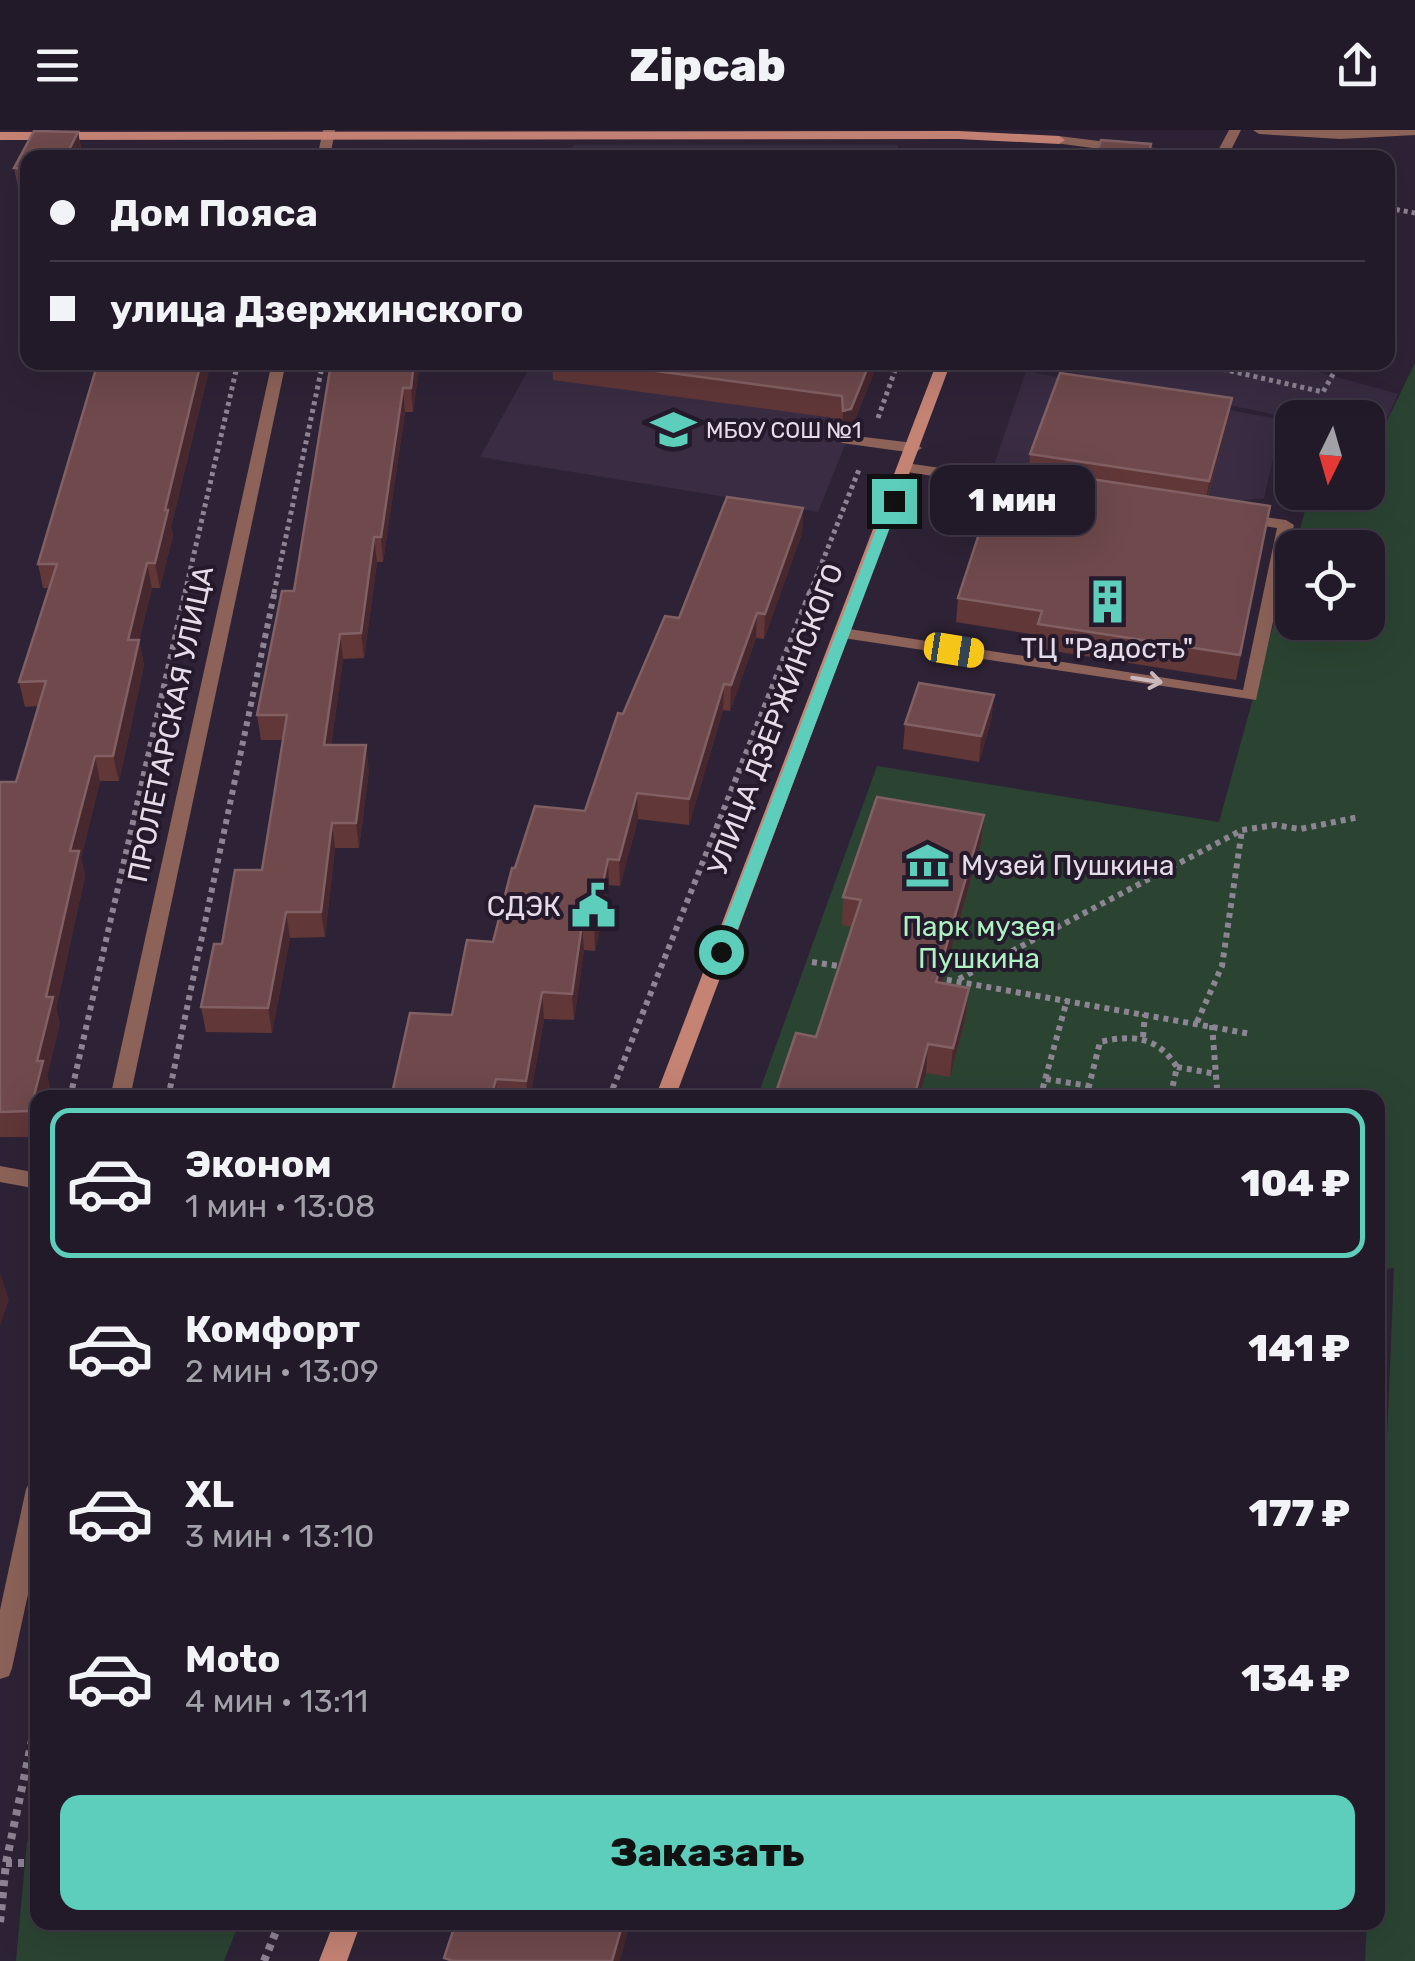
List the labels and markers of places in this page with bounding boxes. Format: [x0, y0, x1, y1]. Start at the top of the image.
school or university icon: МБОУ СОШ №1 [649, 406, 697, 454]
place label: МБОУ СОШ №1 [706, 417, 862, 444]
building icon: ТЦ "Радость" [1083, 578, 1131, 626]
place label: ТЦ "Радость" [1021, 632, 1193, 665]
museum icon: Музей Пушкина [904, 841, 952, 889]
place label: Музей Пушкина [961, 849, 1174, 882]
public building icon: СДЭК [570, 882, 618, 930]
place label: СДЭК [487, 890, 561, 923]

